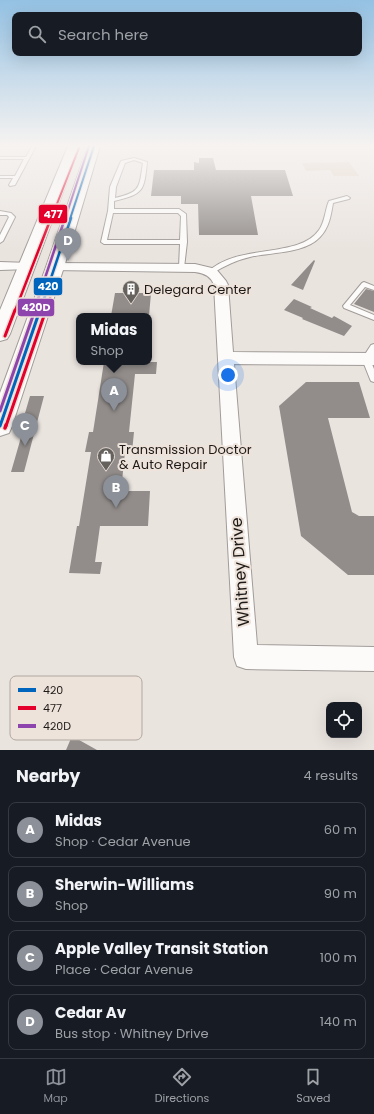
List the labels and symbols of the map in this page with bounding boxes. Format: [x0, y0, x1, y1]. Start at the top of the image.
line badge: 477 [38, 204, 68, 224]
text: 477 [43, 206, 63, 222]
pin: D [55, 228, 81, 261]
line badge: 420 [33, 277, 63, 296]
text: 420 [38, 278, 58, 294]
building icon: Delegard Center [121, 279, 141, 304]
place label: Delegard Center [144, 280, 251, 299]
line badge: 420D [17, 298, 55, 317]
text: 420D [22, 299, 50, 315]
your location [218, 365, 238, 385]
pin: A [101, 378, 127, 411]
pin: C [12, 413, 38, 446]
place label: Transmission Doctor & Auto Repair [119, 440, 252, 474]
shop icon: Transmission Doctor & Auto Repair [96, 446, 116, 471]
pin: B [103, 475, 129, 508]
street label: Whitney Drive [225, 517, 255, 627]
legend [10, 676, 142, 740]
text: 420 [43, 682, 63, 698]
text: 477 [43, 700, 62, 716]
text: 420D [43, 718, 71, 734]

